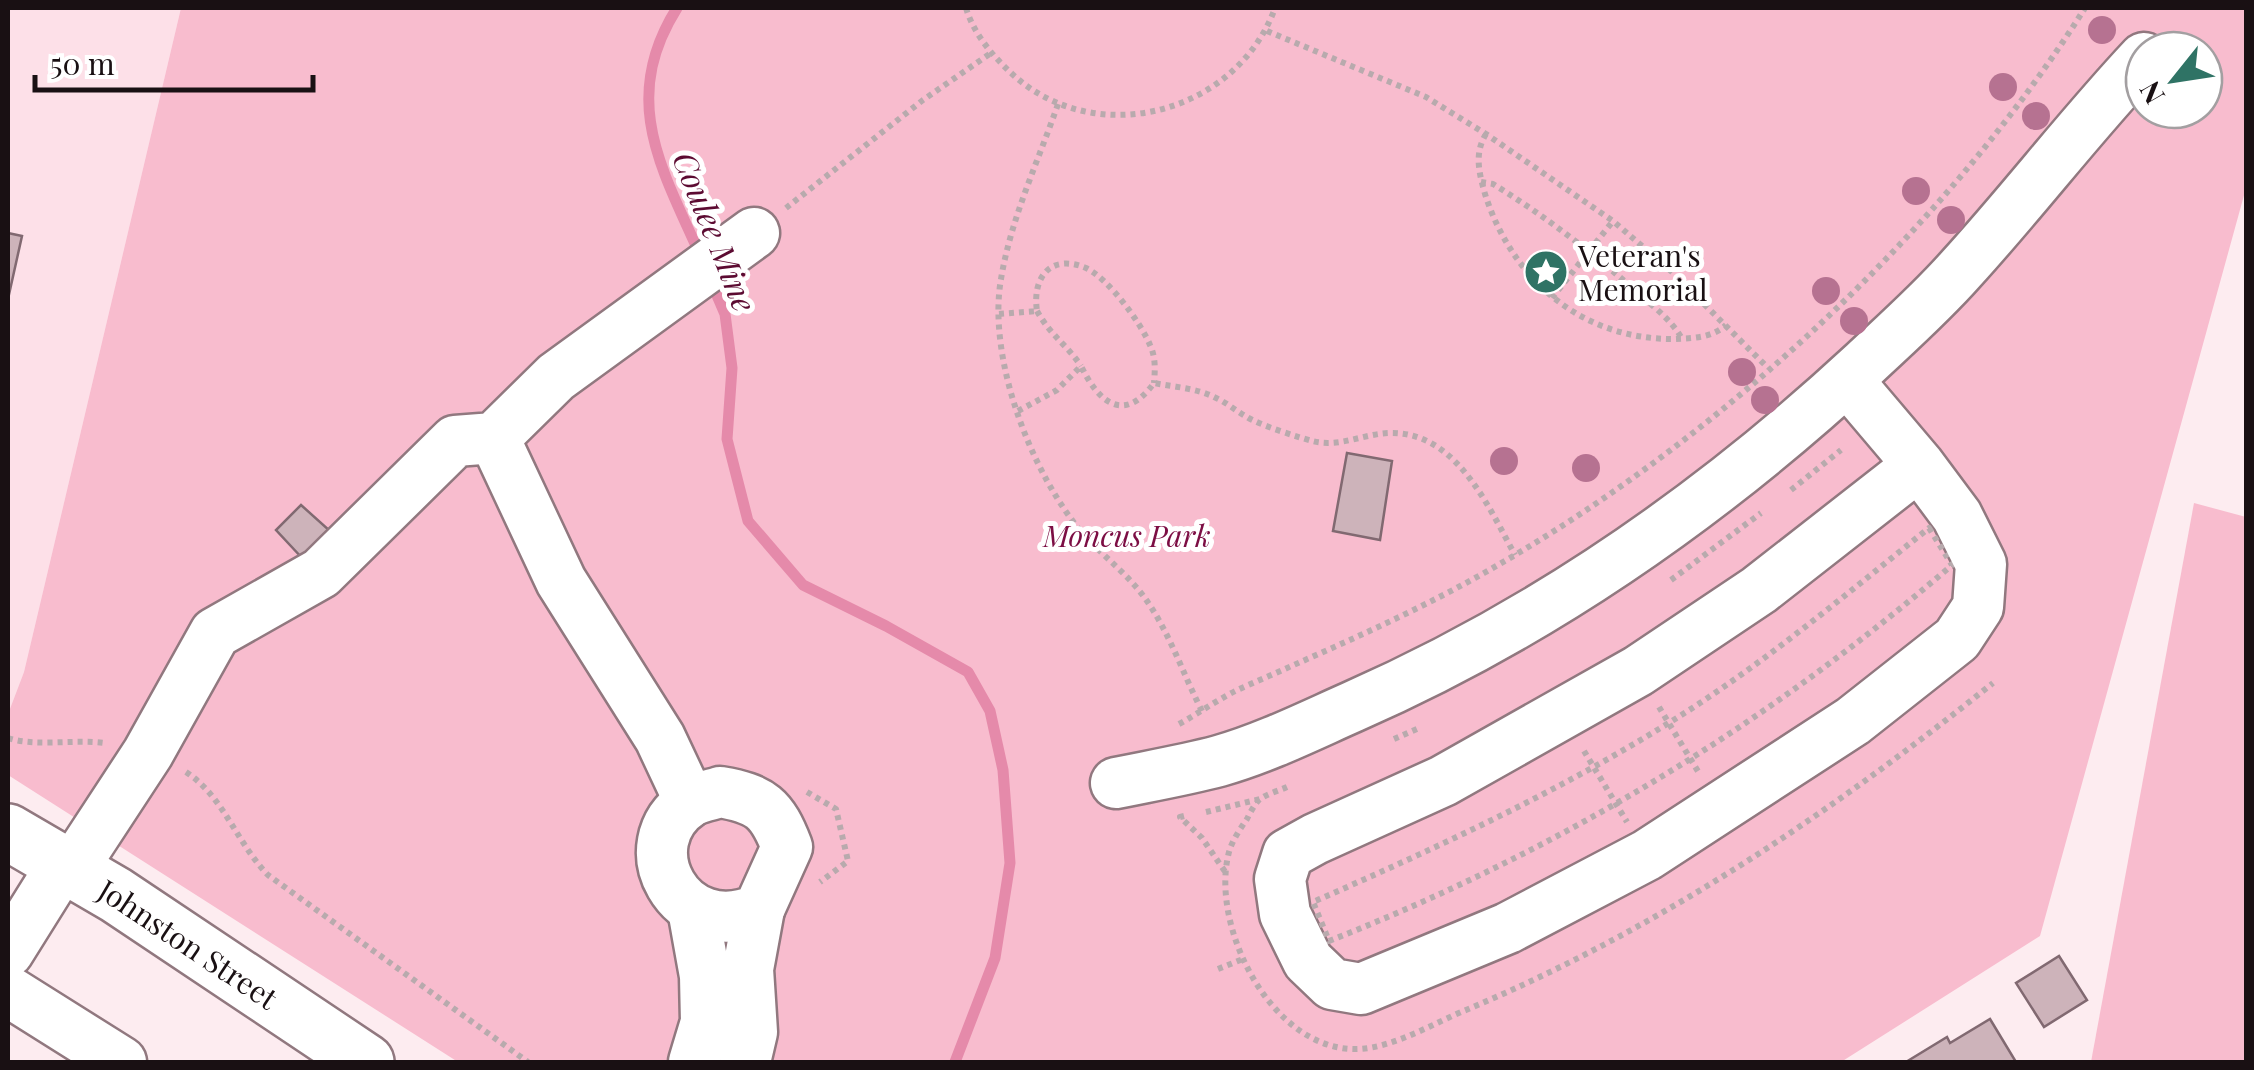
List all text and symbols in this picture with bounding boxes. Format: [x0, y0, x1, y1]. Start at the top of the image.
scale bar [35, 30, 312, 92]
north arrow [2124, 30, 2224, 130]
text: 50 m [50, 43, 115, 83]
text: N [2130, 75, 2172, 111]
water label: Coulee Mine [664, 145, 768, 318]
place label: Veteran's Memorial [1577, 235, 1708, 309]
place icon: Veteran's Memorial [1523, 249, 1569, 295]
park label: Moncus Park [1041, 515, 1211, 555]
street label: Johnston Street [91, 869, 286, 1018]

